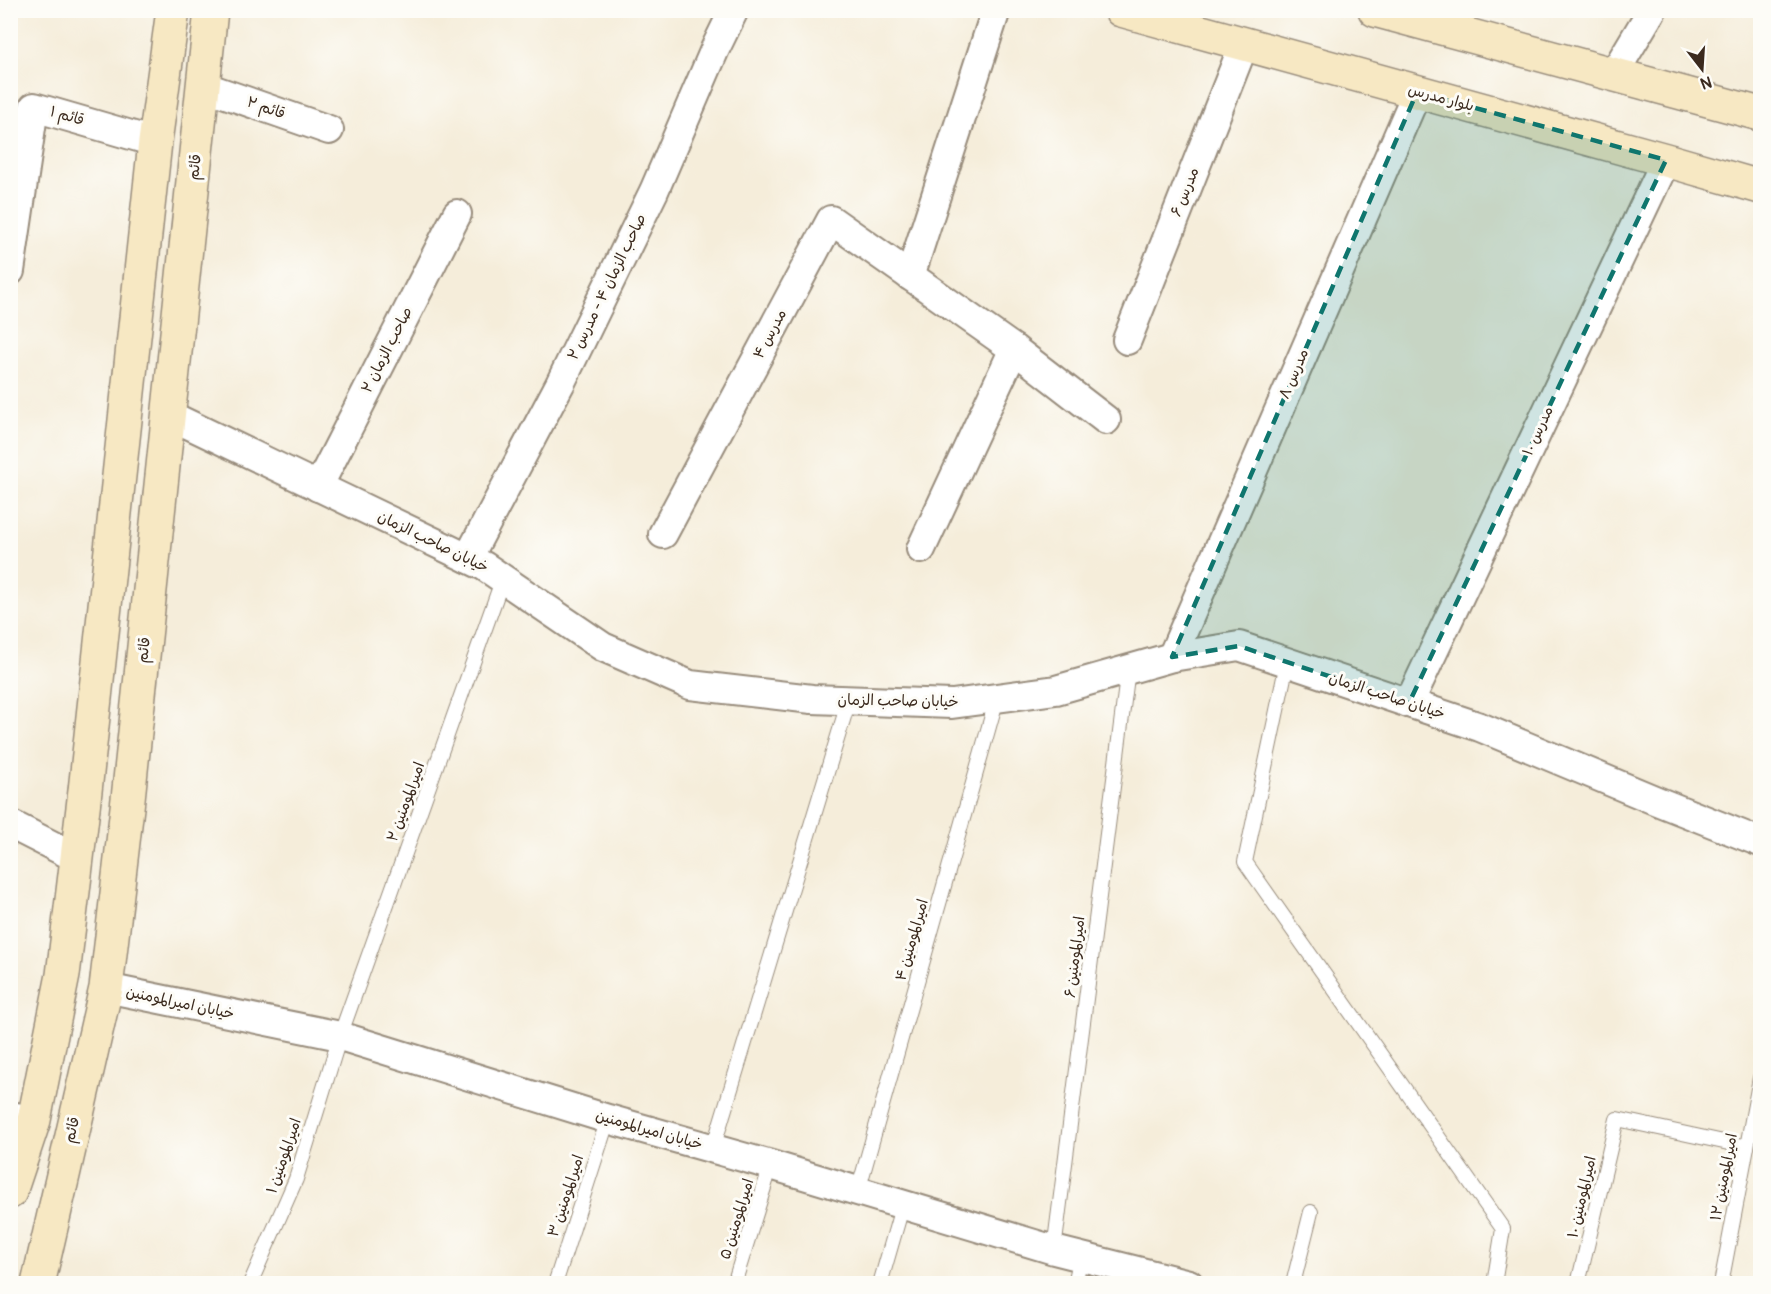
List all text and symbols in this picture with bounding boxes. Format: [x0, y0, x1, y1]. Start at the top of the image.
north arrow [1672, 39, 1732, 99]
text: N [1698, 71, 1714, 94]
street label: بلوار مدرس [1406, 80, 1476, 116]
street label: قائم ۲ [244, 93, 288, 125]
street label: قائم ۱ [47, 102, 86, 132]
street label: قائم [184, 153, 208, 181]
street label: مدرس ۶ [1167, 165, 1203, 219]
street label: صاحب الزمان ۴ - مدرس ۲ [563, 211, 651, 363]
street label: صاحب الزمان ۲ [357, 304, 417, 396]
street label: مدرس ۴ [749, 306, 791, 362]
street label: مدرس ۸ [1275, 346, 1313, 402]
street label: مدرس ۱۰ [1518, 403, 1558, 459]
street label: خیابان صاحب الزمان [374, 507, 492, 577]
street label: قائم [133, 636, 157, 664]
street label: خیابان صاحب الزمان [1327, 668, 1447, 724]
street label: خیابان صاحب الزمان [837, 690, 959, 712]
street label: امیرالمومنین ۲ [383, 760, 429, 844]
street label: امیرالمومنین ۴ [891, 897, 933, 983]
street label: امیرالمومنین ۶ [1061, 915, 1089, 999]
street label: خیابان امیرالمومنین [124, 982, 236, 1024]
street label: خیابان امیرالمومنین [593, 1106, 705, 1154]
street label: قائم [60, 1115, 86, 1145]
street label: امیرالمومنین ۱ [262, 1116, 306, 1196]
street label: امیرالمومنین ۱۲ [1706, 1132, 1742, 1222]
street label: امیرالمومنین ۳ [544, 1152, 588, 1240]
street label: امیرالمومنین ۱۰ [1563, 1154, 1601, 1240]
street label: امیرالمومنین ۵ [716, 1176, 758, 1262]

